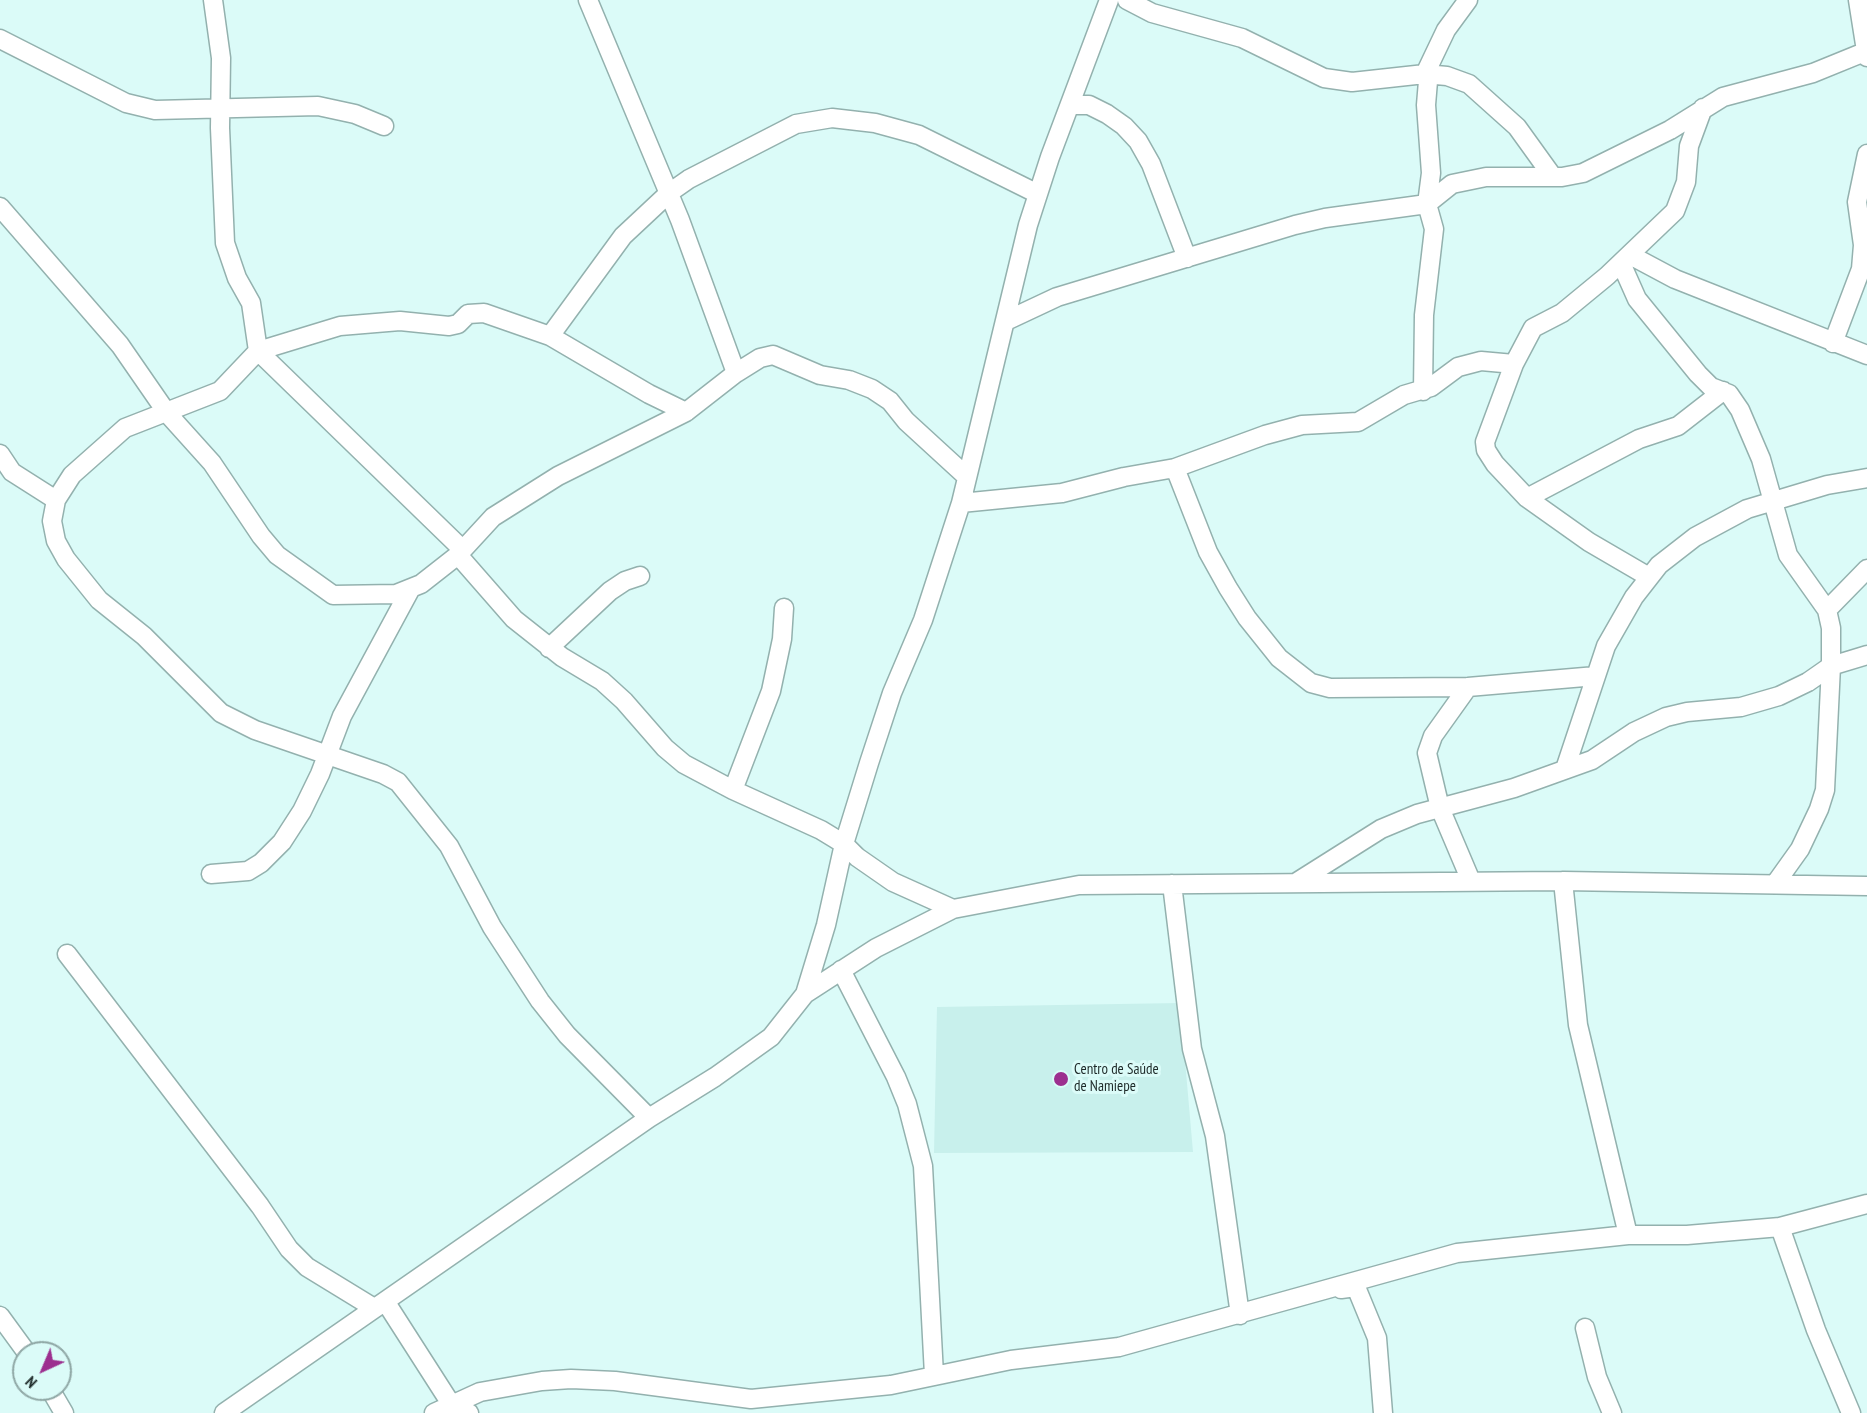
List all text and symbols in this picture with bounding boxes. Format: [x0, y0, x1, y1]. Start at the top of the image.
place label: Centro de Saúde de Namiepe [1074, 1061, 1159, 1096]
marker: Centro de Saúde de Namiepe [1052, 1070, 1070, 1088]
north arrow [12, 1341, 72, 1401]
text: N [21, 1372, 41, 1393]

